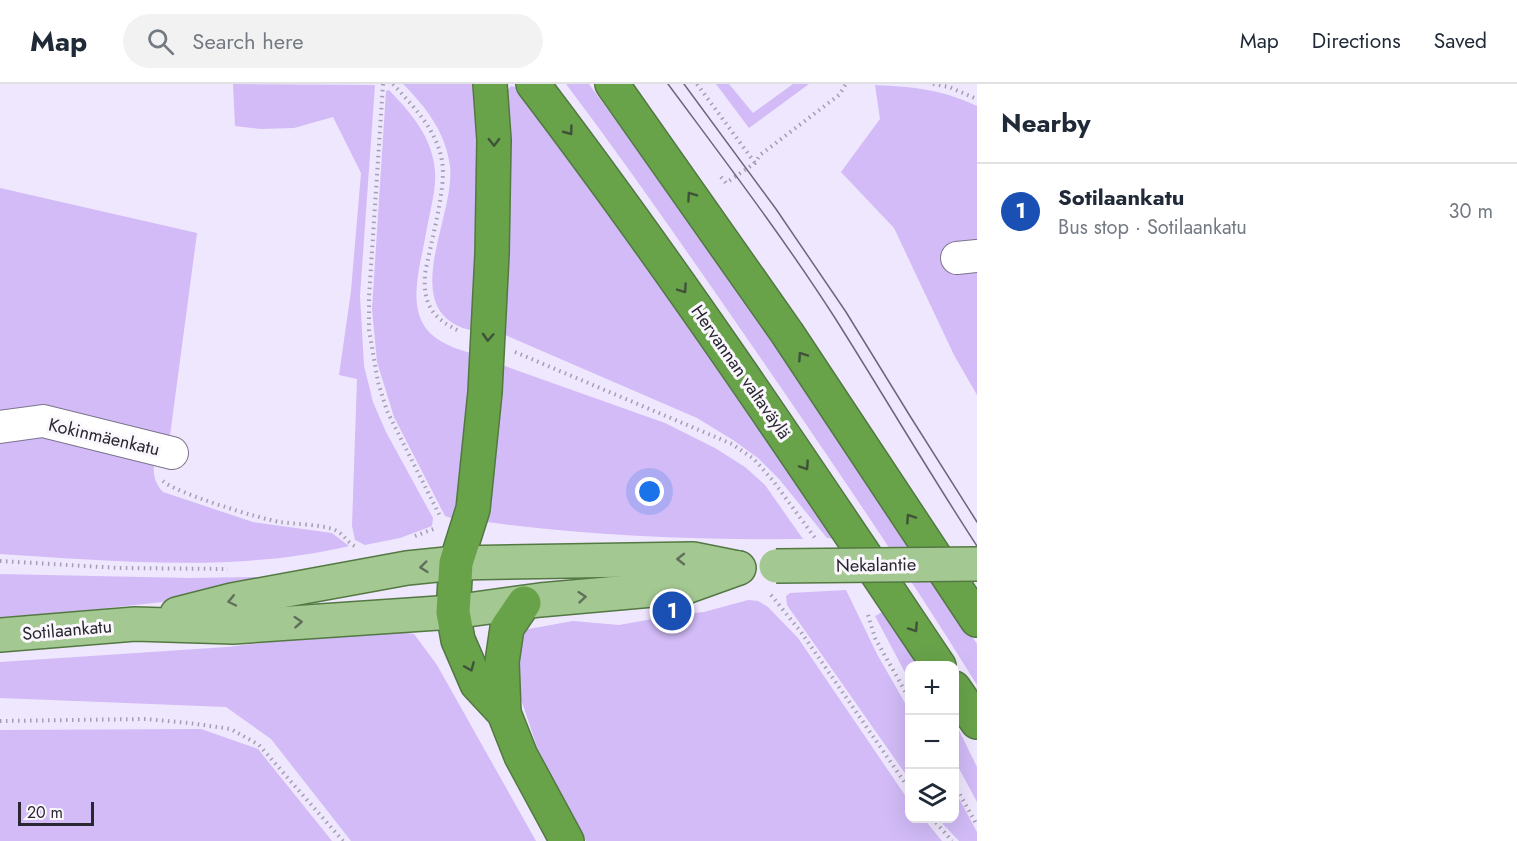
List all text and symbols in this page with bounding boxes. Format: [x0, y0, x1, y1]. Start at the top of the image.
search box [123, 14, 543, 68]
text: Map [30, 21, 87, 62]
icon: search [144, 25, 177, 58]
text: Search here [192, 25, 304, 57]
text: Map [1240, 26, 1279, 56]
text: Directions [1312, 26, 1401, 56]
text: Saved [1434, 26, 1487, 56]
text: Nearby [1001, 104, 1090, 142]
one-way arrow [561, 124, 572, 135]
one-way arrow [488, 138, 500, 147]
text: Sotilaankatu [1058, 181, 1184, 213]
one-way arrow [687, 191, 698, 202]
text: 1 [1015, 197, 1026, 226]
text: 30 m [1448, 197, 1493, 226]
text: Bus stop · Sotilaankatu [1058, 213, 1247, 242]
one-way arrow [676, 282, 687, 293]
street label: Hervannan valtaväylä [685, 300, 797, 444]
one-way arrow [481, 333, 494, 342]
one-way arrow [798, 352, 809, 363]
street label: Kokinmäenkatu [46, 412, 162, 462]
one-way arrow [798, 460, 809, 471]
your location [635, 477, 664, 506]
one-way arrow [906, 514, 917, 525]
street label: Nekalantie [836, 551, 916, 579]
one-way arrow [677, 553, 686, 565]
one-way arrow [419, 560, 428, 573]
pin: 1 [652, 588, 692, 634]
one-way arrow [577, 591, 586, 604]
one-way arrow [227, 594, 237, 607]
street label: Sotilaankatu [21, 613, 113, 647]
one-way arrow [293, 616, 302, 629]
one-way arrow [907, 622, 918, 633]
one-way arrow [463, 660, 475, 671]
map controls [905, 661, 959, 823]
button: + [905, 661, 959, 715]
button: − [905, 715, 959, 769]
button: layers [905, 769, 959, 823]
scale bar [18, 799, 94, 826]
text: 20 m [27, 801, 63, 824]

